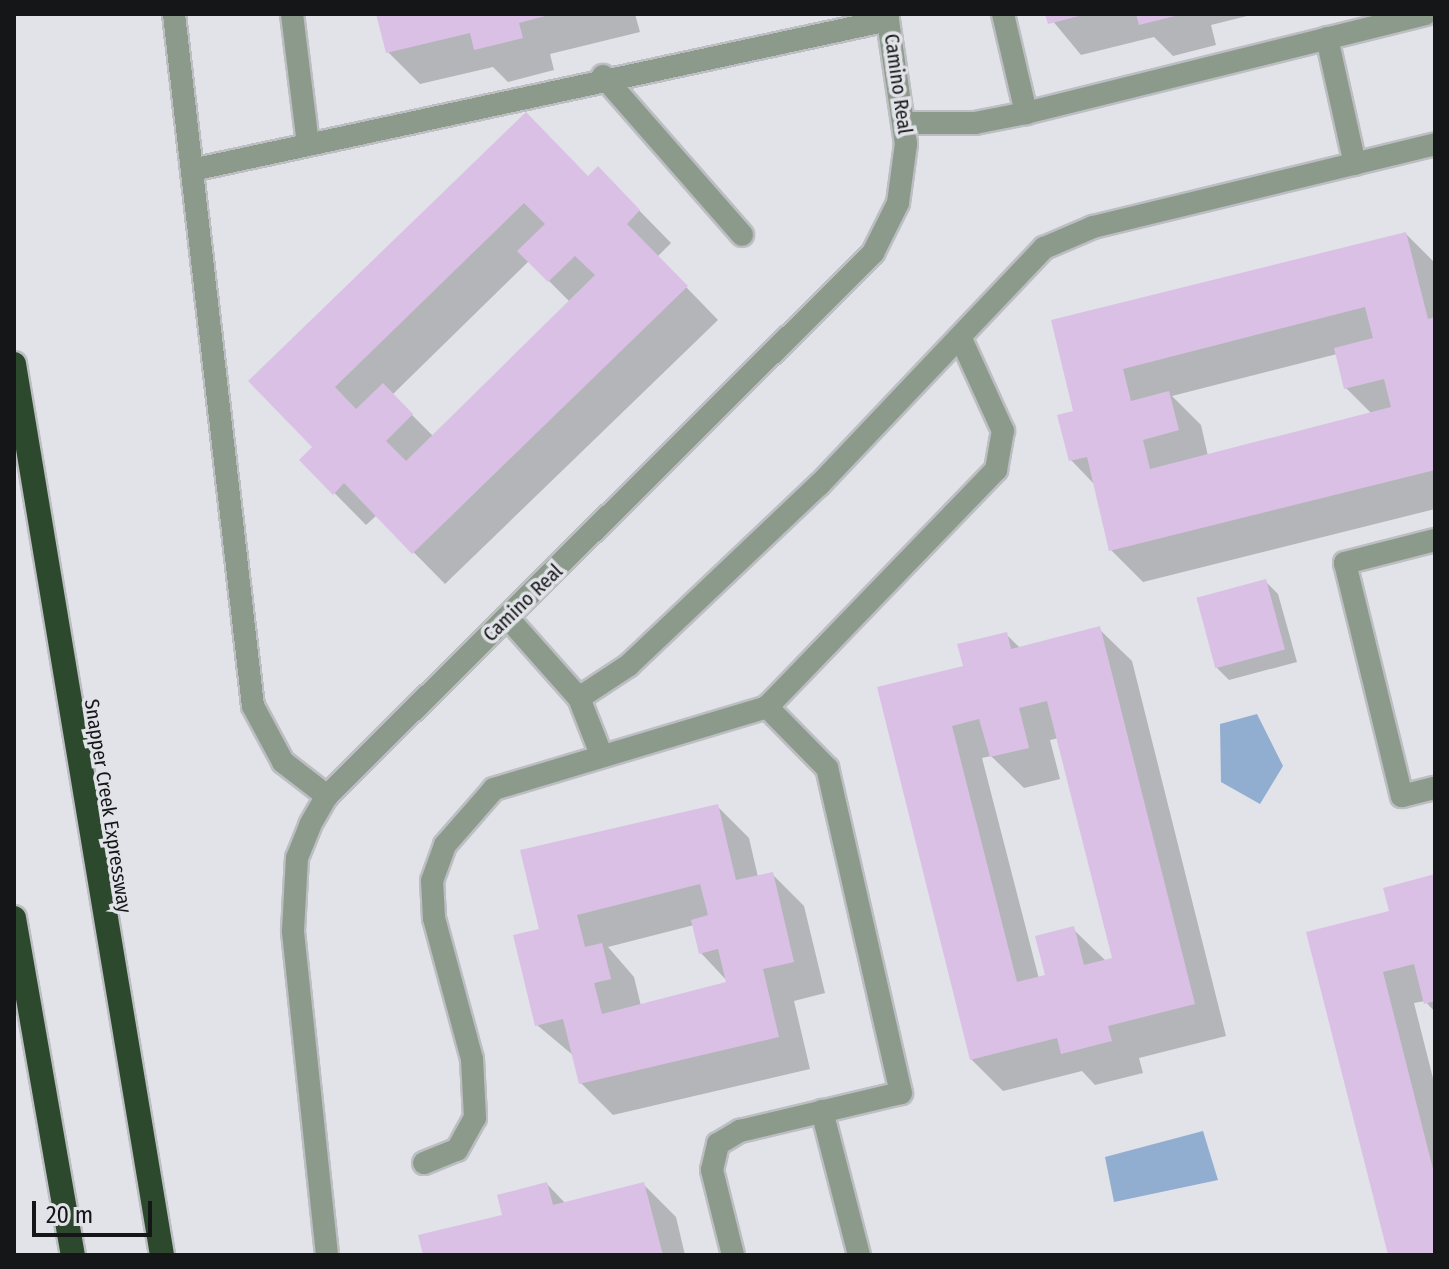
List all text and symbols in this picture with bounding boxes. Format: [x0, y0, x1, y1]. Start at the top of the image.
street label: Camino Real [879, 32, 917, 136]
street label: Camino Real [478, 559, 568, 647]
street label: Snapper Creek Expressway [79, 697, 137, 915]
scale bar [36, 1185, 156, 1235]
text: 20 m [46, 1201, 93, 1229]

